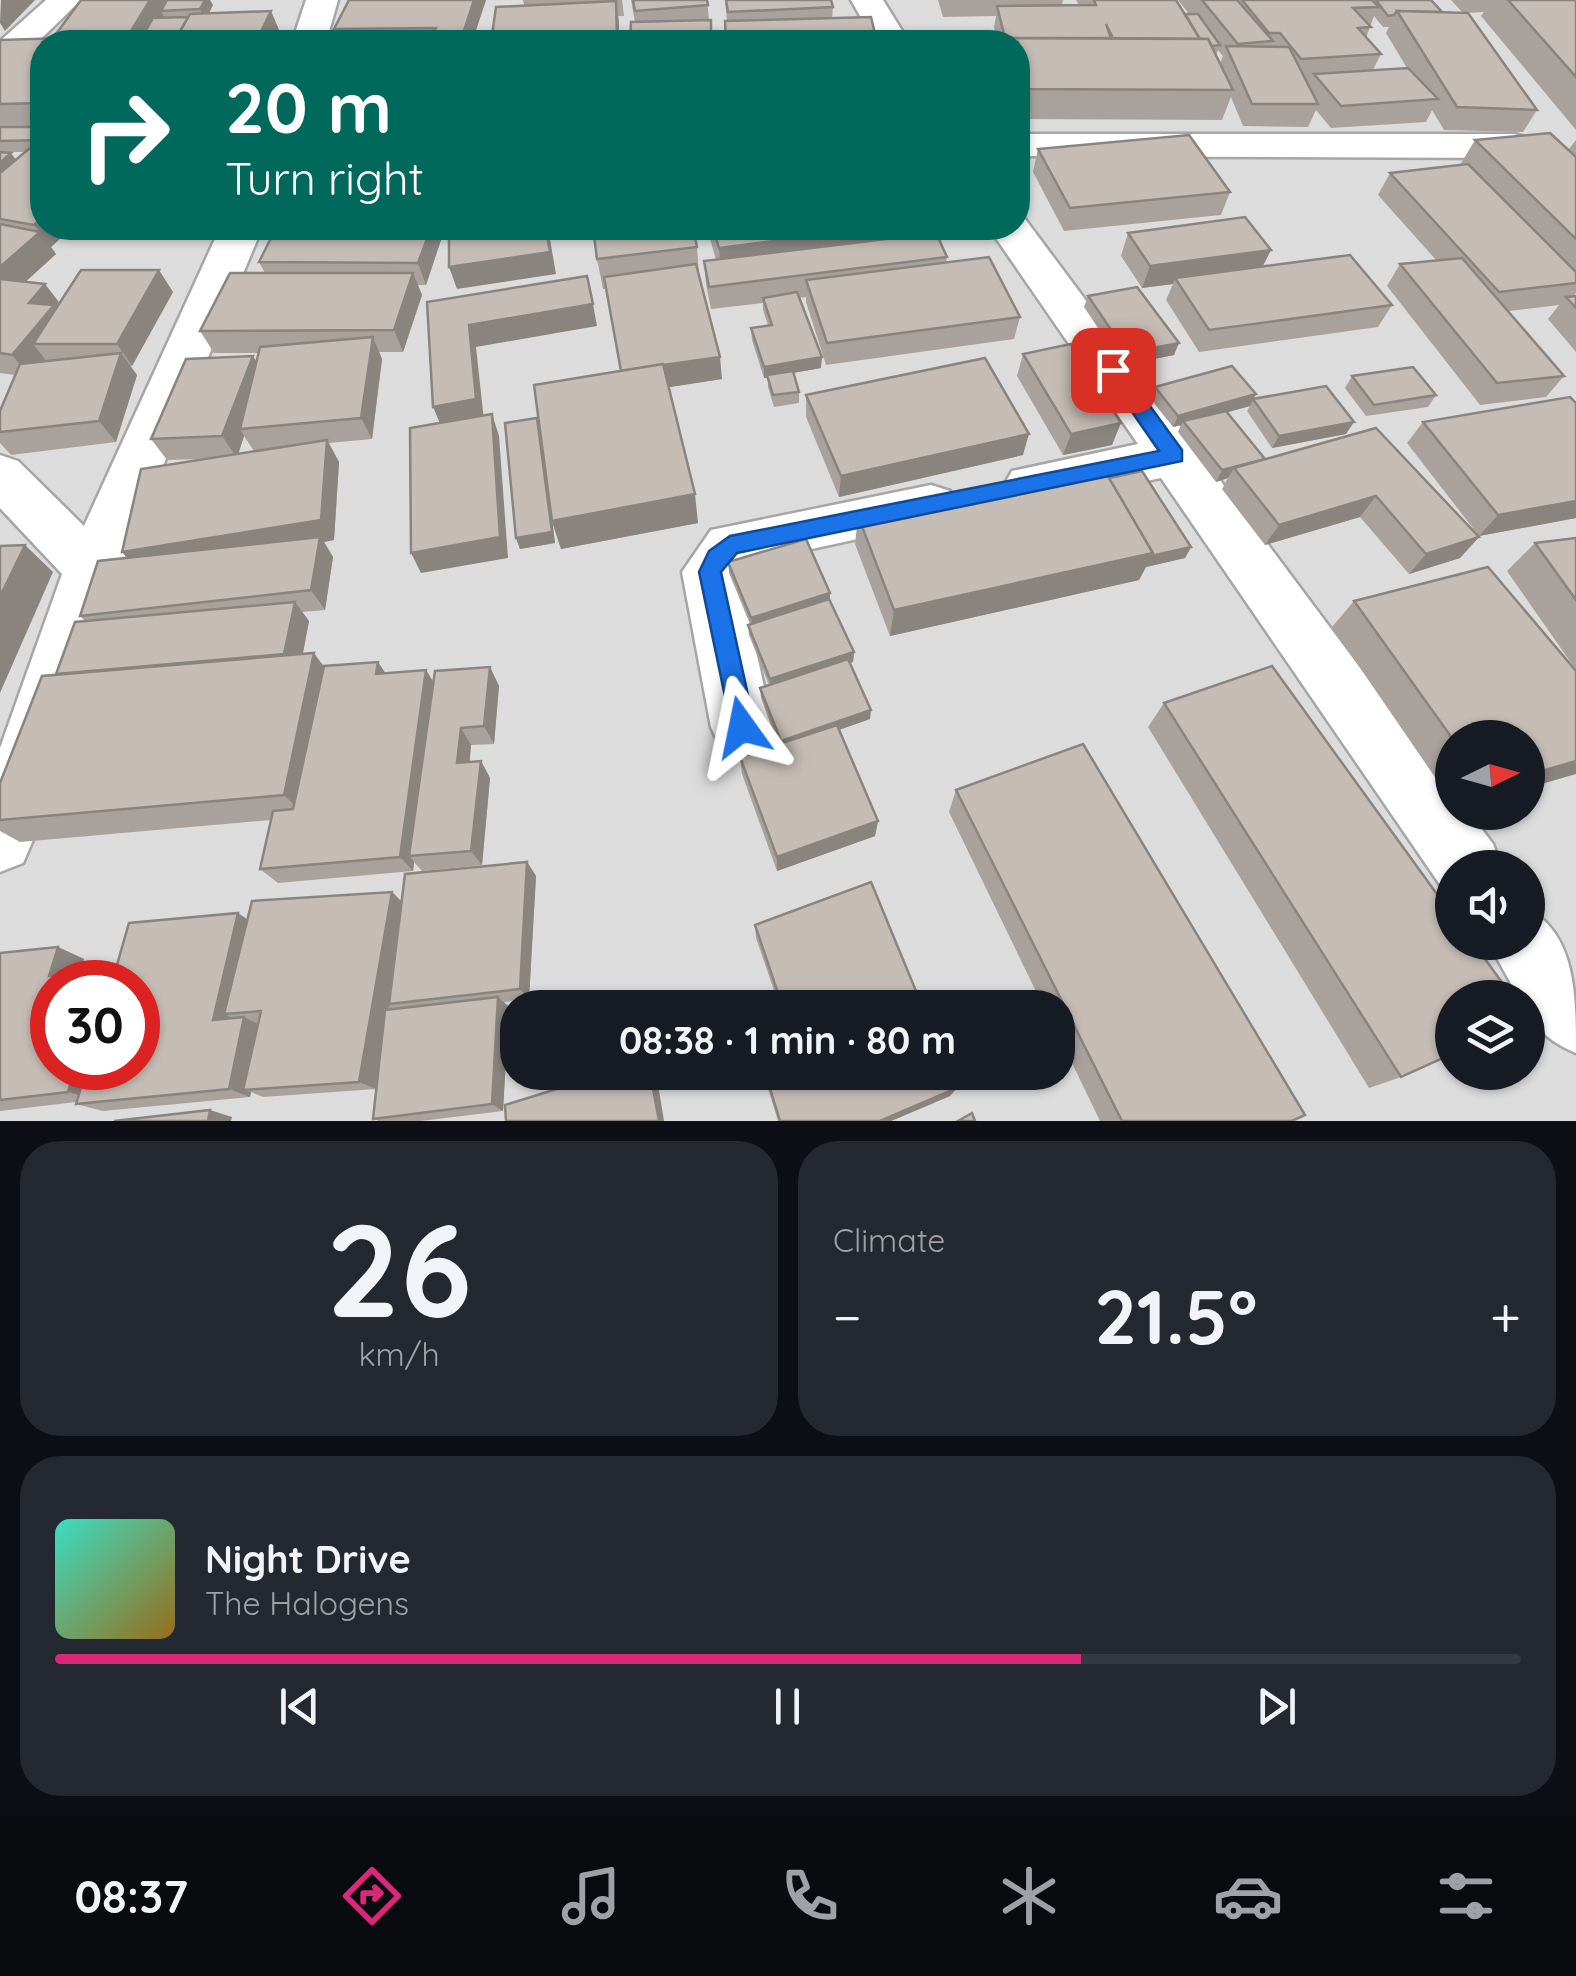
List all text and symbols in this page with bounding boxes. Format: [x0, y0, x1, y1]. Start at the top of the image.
text: 20 m [225, 63, 392, 151]
icon: right [60, 70, 190, 200]
text: Turn right [225, 150, 424, 206]
pin [1071, 328, 1156, 413]
icon: arrive [1086, 343, 1141, 398]
position arrow [690, 675, 794, 779]
north arrow [1435, 720, 1545, 830]
map controls [1435, 720, 1545, 1090]
button: sound [1435, 850, 1545, 960]
speed limit sign: 30 [30, 960, 160, 1090]
button: layers [1435, 980, 1545, 1090]
text: 08:38 · 1 min · 80 m [619, 1016, 956, 1064]
text: 26 [326, 1187, 472, 1350]
text: Climate [833, 1220, 945, 1260]
text: 21.5° [1094, 1269, 1257, 1363]
text: − [833, 1282, 862, 1351]
text: + [1490, 1282, 1521, 1351]
text: km/h [358, 1334, 440, 1374]
text: Night Drive [205, 1535, 411, 1583]
text: The Halogens [205, 1583, 409, 1623]
icon: previous [272, 1679, 327, 1734]
icon: pause [760, 1679, 815, 1734]
icon: next [1249, 1679, 1304, 1734]
icon: directions [337, 1861, 407, 1931]
icon: music [556, 1861, 626, 1931]
icon: phone [775, 1861, 845, 1931]
icon: climate [994, 1861, 1064, 1931]
icon: car [1213, 1861, 1283, 1931]
icon: filters [1431, 1861, 1501, 1931]
text: 08:37 [74, 1868, 188, 1924]

